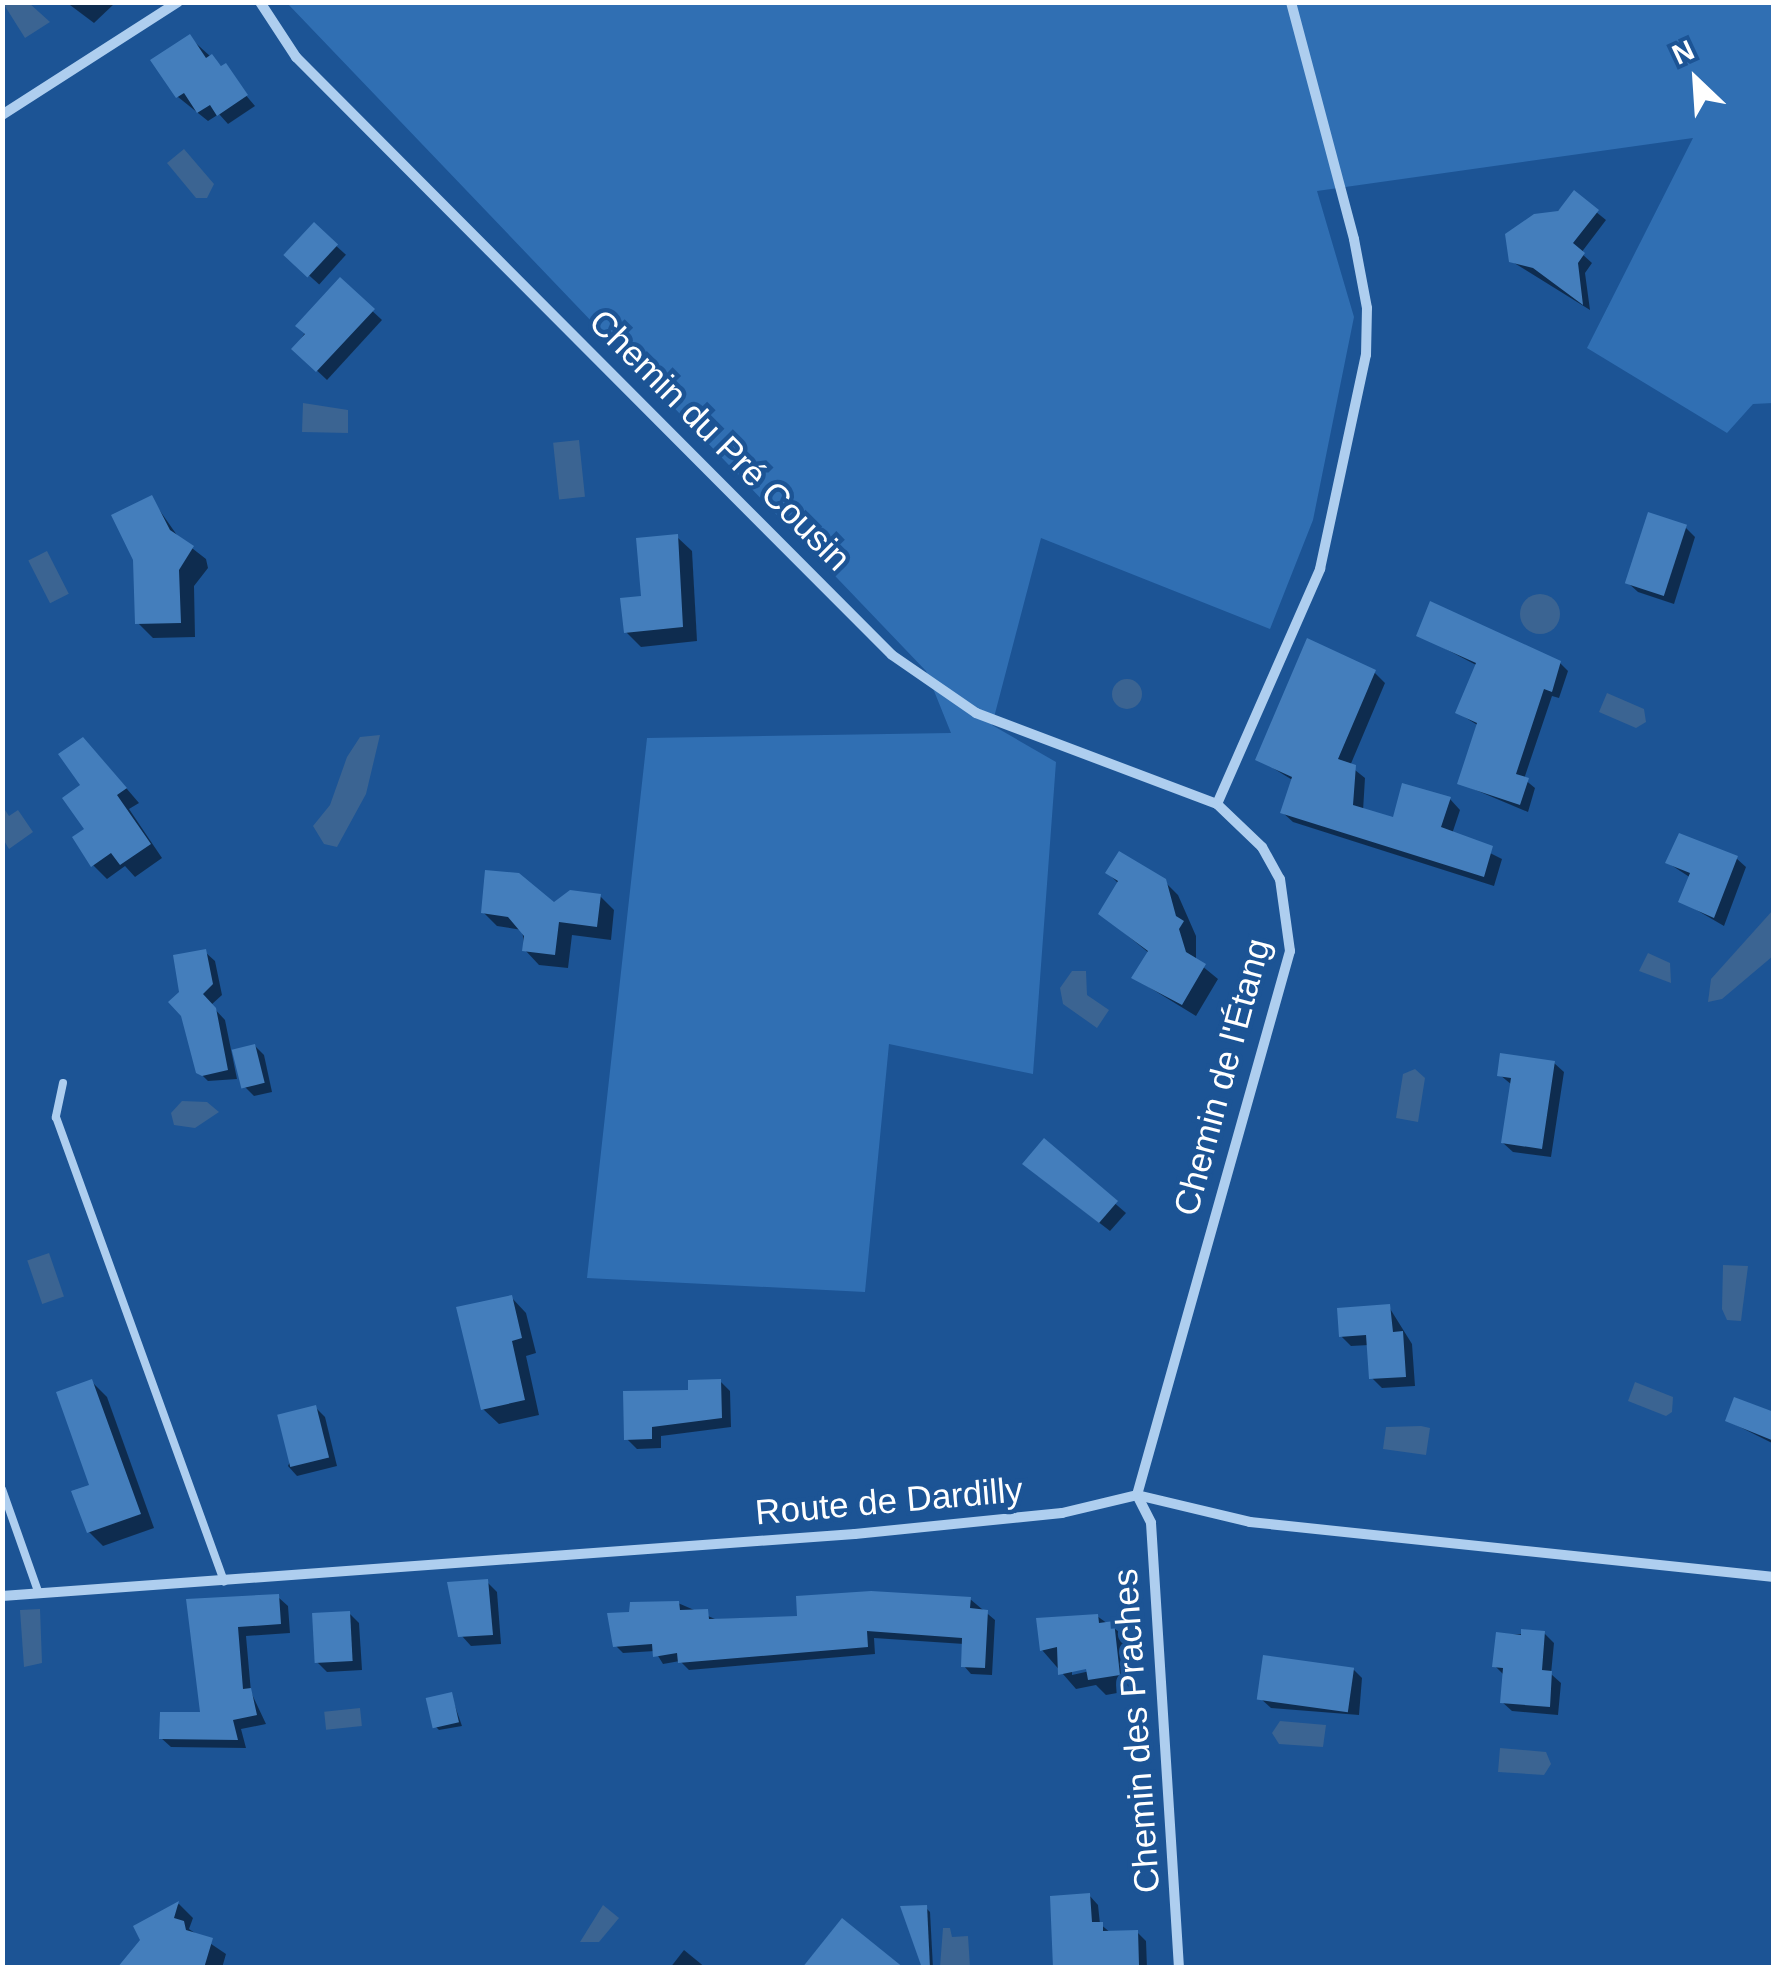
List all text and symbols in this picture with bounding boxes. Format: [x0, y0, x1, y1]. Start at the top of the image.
north arrow [1646, 30, 1746, 130]
text: N [1667, 34, 1699, 71]
street label: Chemin du Pré Cousin [581, 301, 859, 579]
street label: Chemin de l'Étang [1165, 934, 1279, 1220]
street label: Route de Dardilly [753, 1468, 1025, 1534]
street label: Chemin des Praches [1104, 1567, 1168, 1895]

